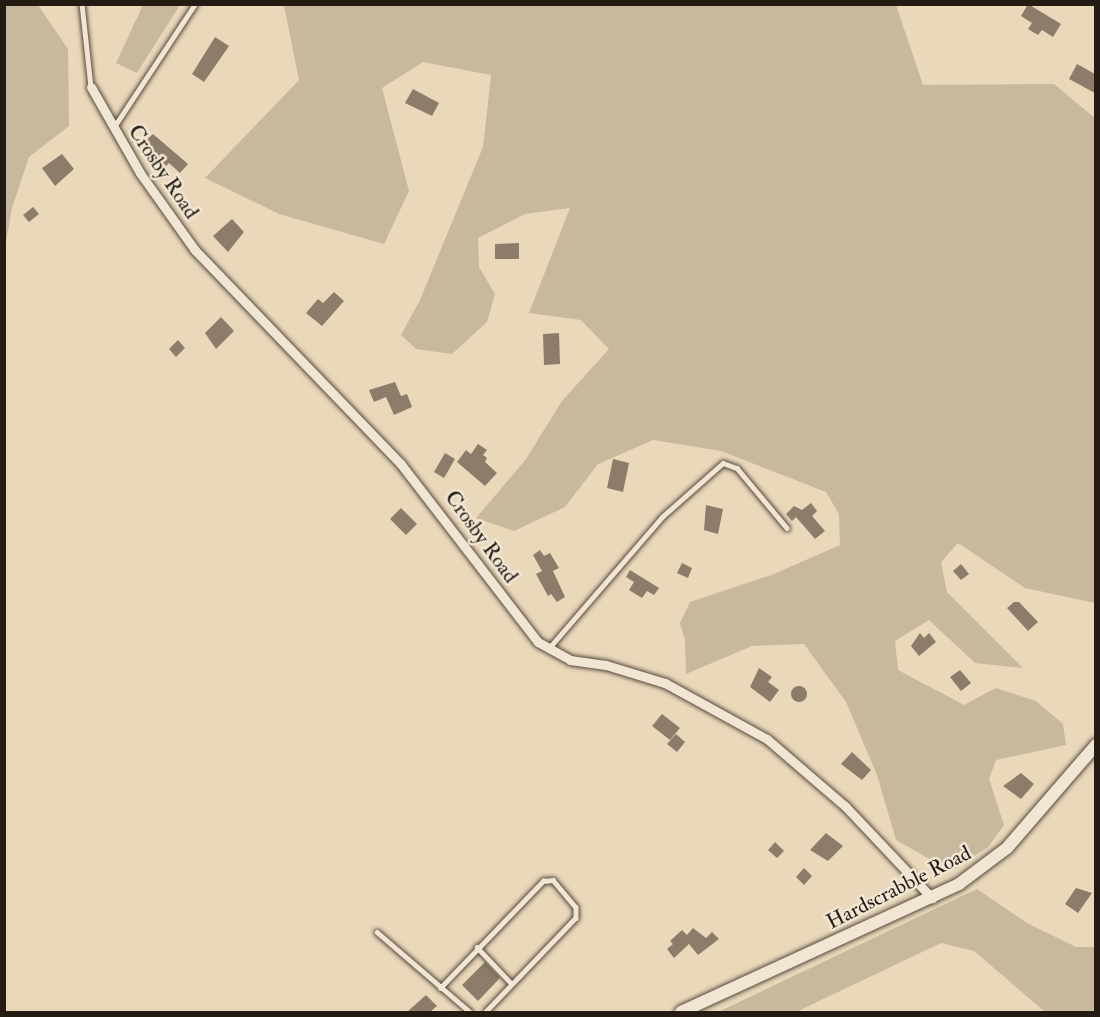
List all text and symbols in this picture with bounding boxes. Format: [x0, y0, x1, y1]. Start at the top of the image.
street label: Crosby Road [122, 120, 204, 224]
street label: Crosby Road [439, 486, 523, 588]
street label: Hardscrabble Road [822, 841, 976, 935]

